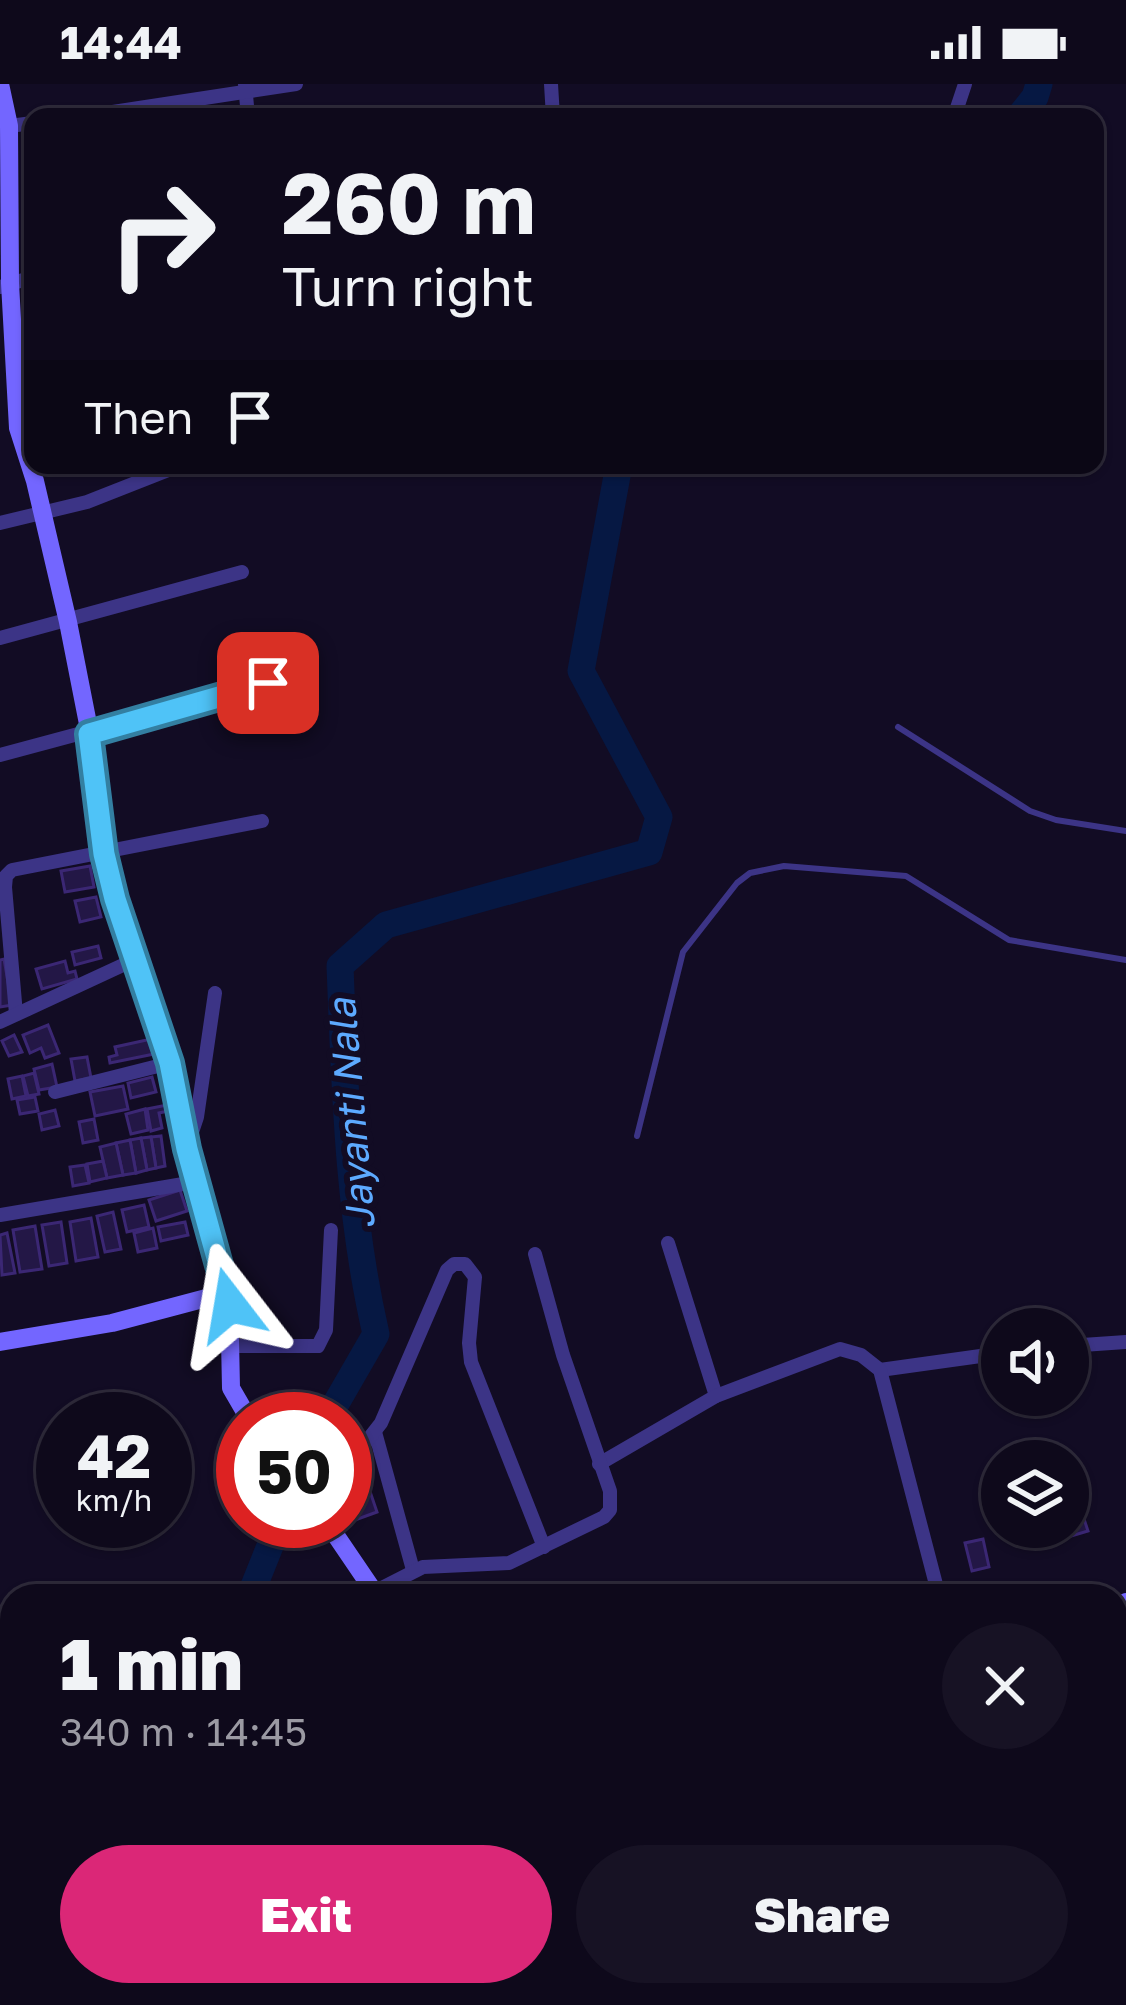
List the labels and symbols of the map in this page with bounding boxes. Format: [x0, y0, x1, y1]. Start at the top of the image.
pin [217, 632, 319, 734]
water label: Jayanti Nala [317, 995, 384, 1231]
position arrow [167, 1242, 293, 1368]
speed limit sign: 50 [216, 1392, 372, 1548]

